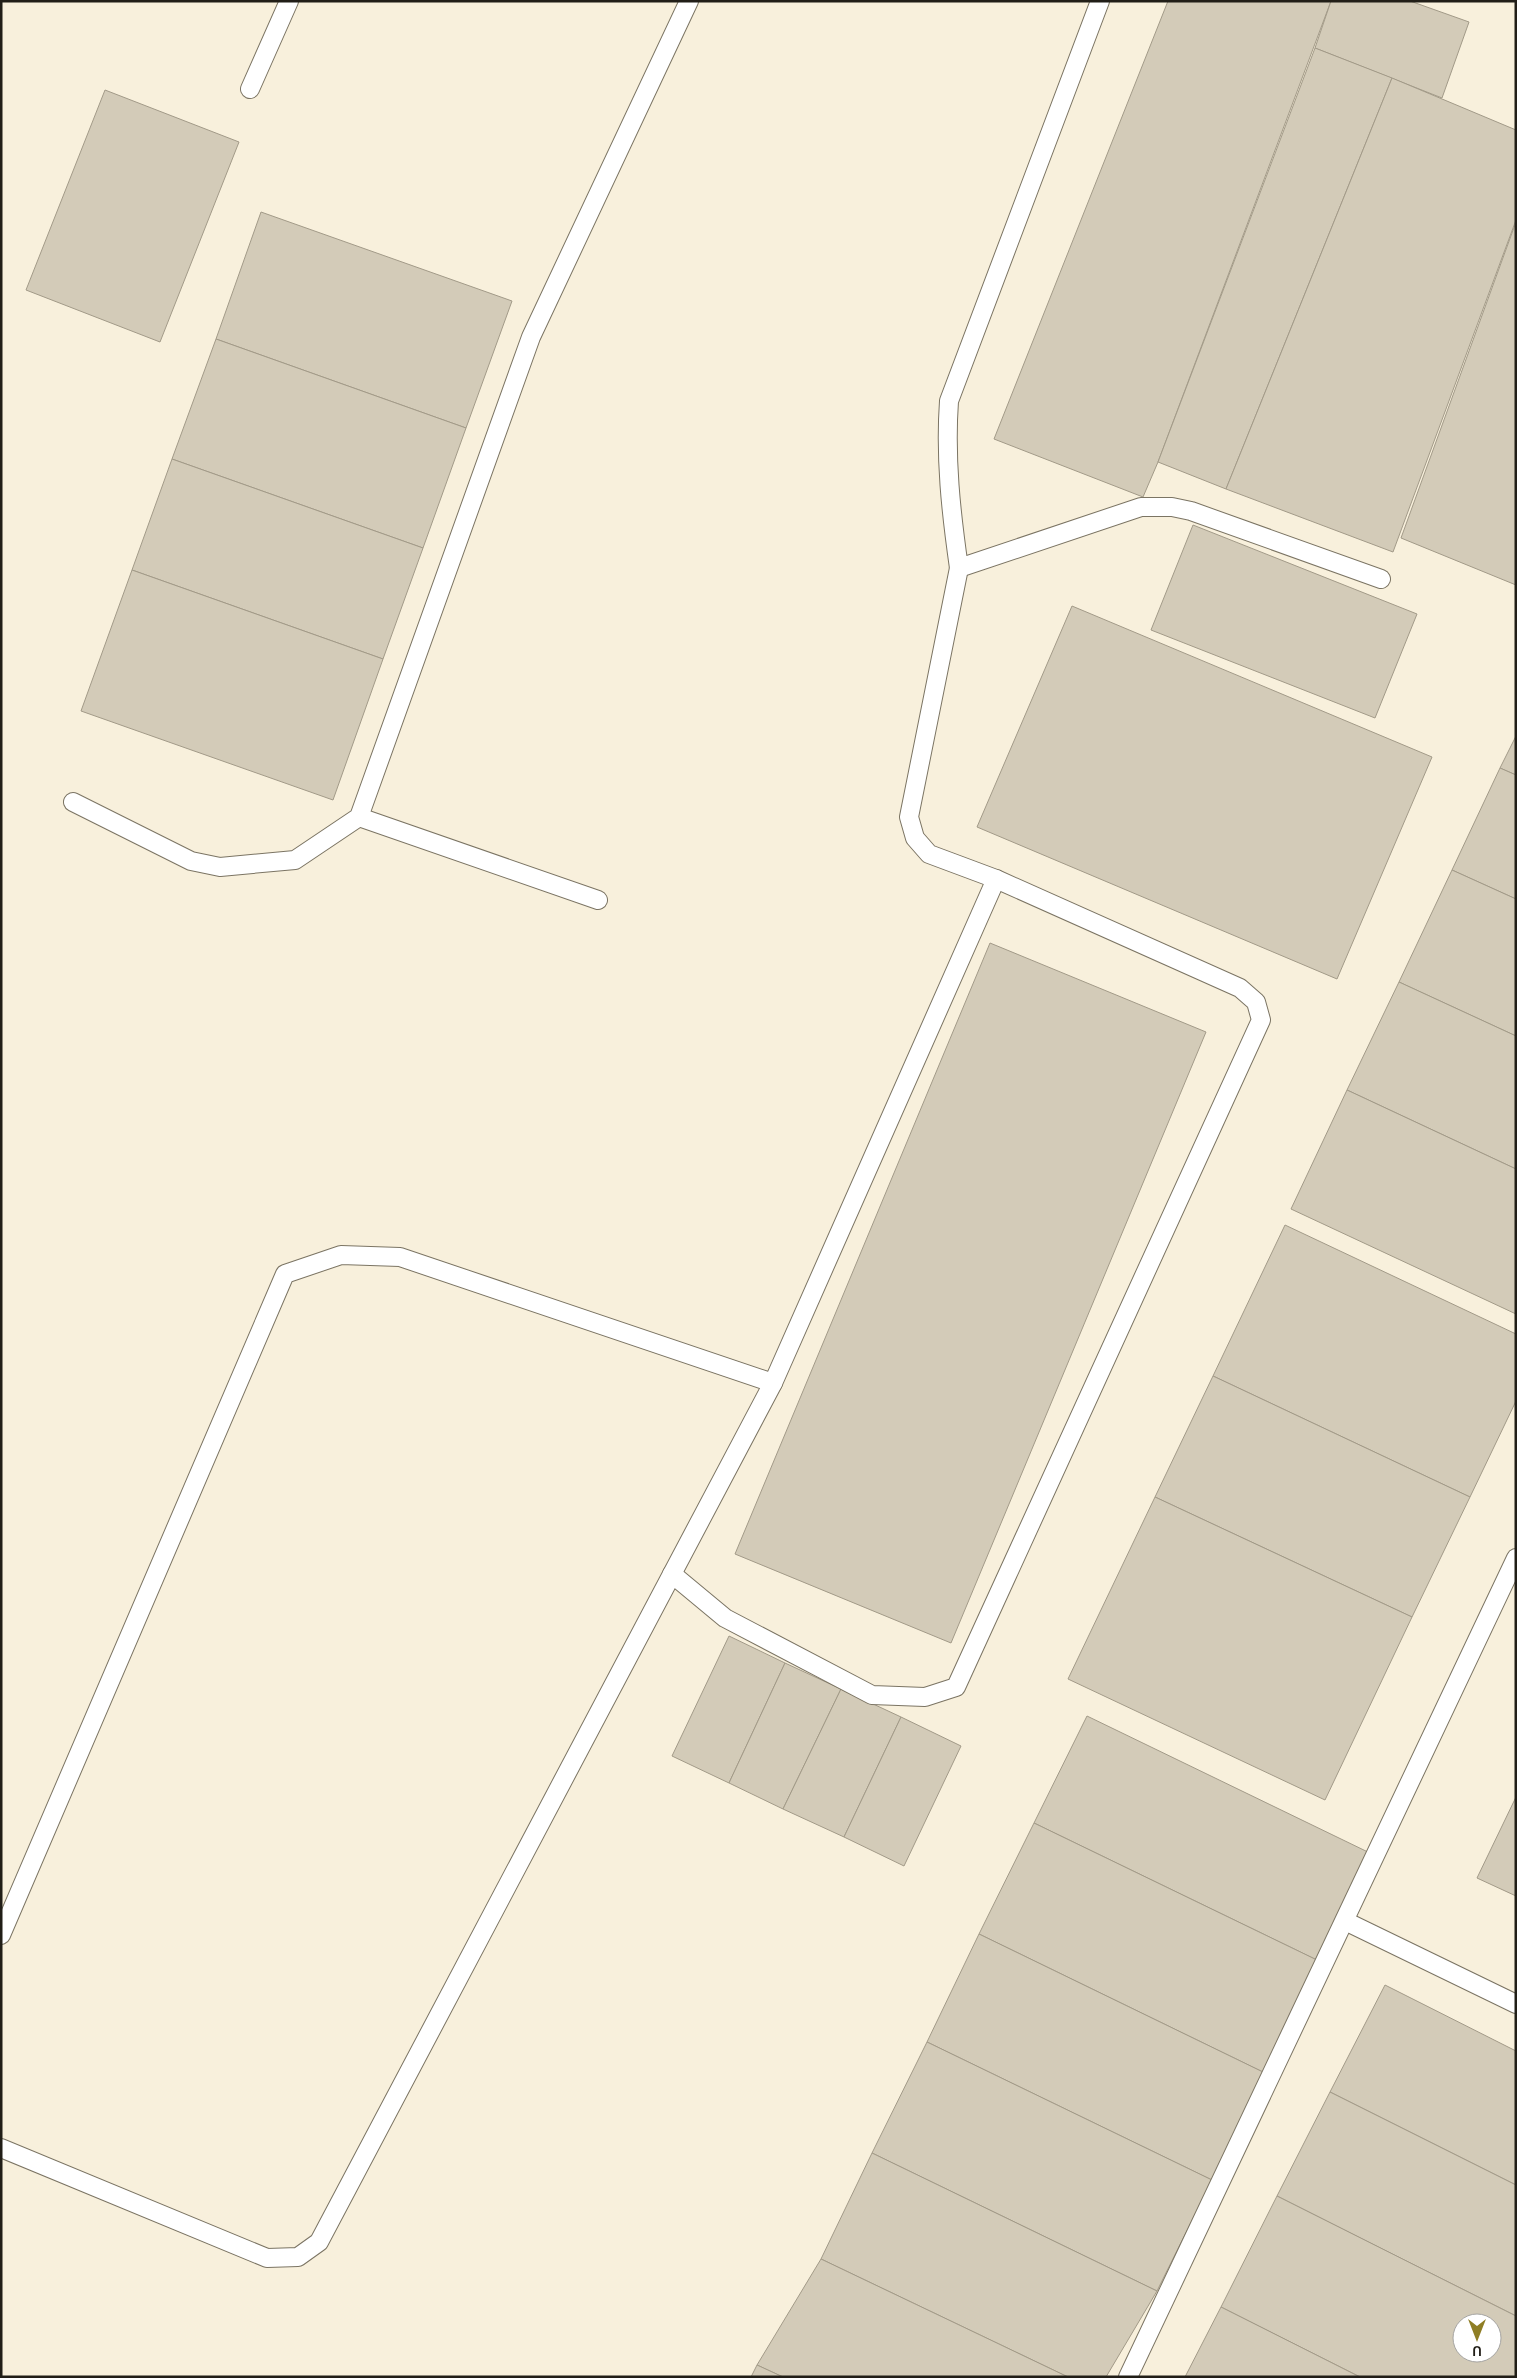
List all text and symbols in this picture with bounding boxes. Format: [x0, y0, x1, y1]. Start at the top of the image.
north arrow [1452, 2313, 1502, 2363]
text: U [1472, 2342, 1482, 2360]

